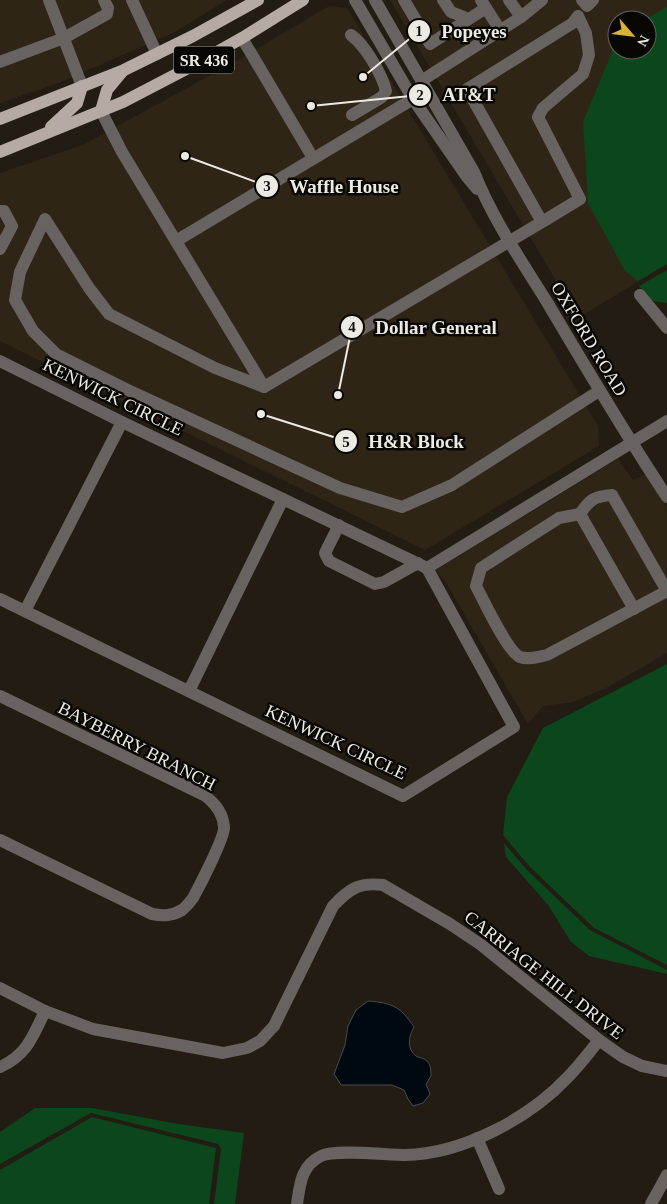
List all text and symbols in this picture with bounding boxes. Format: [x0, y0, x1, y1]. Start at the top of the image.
north arrow [607, 10, 657, 60]
callout: Popeyes [406, 14, 517, 48]
text: Popeyes [441, 21, 507, 42]
text: 1 [415, 23, 423, 39]
text: N [634, 33, 652, 49]
road number: SR 436 [174, 46, 234, 74]
callout: AT&T [408, 78, 506, 112]
text: AT&T [442, 84, 496, 105]
text: 2 [416, 87, 424, 103]
callout: Waffle House [254, 169, 408, 203]
text: Waffle House [289, 176, 399, 197]
text: 3 [263, 178, 271, 194]
street label: OXFORD ROAD [547, 278, 631, 400]
callout: Dollar General [340, 310, 506, 344]
text: Dollar General [375, 317, 497, 338]
text: 4 [348, 319, 356, 335]
street label: KENWICK CIRCLE [40, 354, 186, 440]
callout: H&R Block [333, 424, 474, 458]
text: H&R Block [368, 431, 464, 452]
text: 5 [342, 434, 350, 450]
street label: BAYBERRY BRANCH [55, 698, 219, 794]
street label: KENWICK CIRCLE [262, 701, 410, 783]
street label: CARRIAGE HILL DRIVE [460, 907, 628, 1043]

